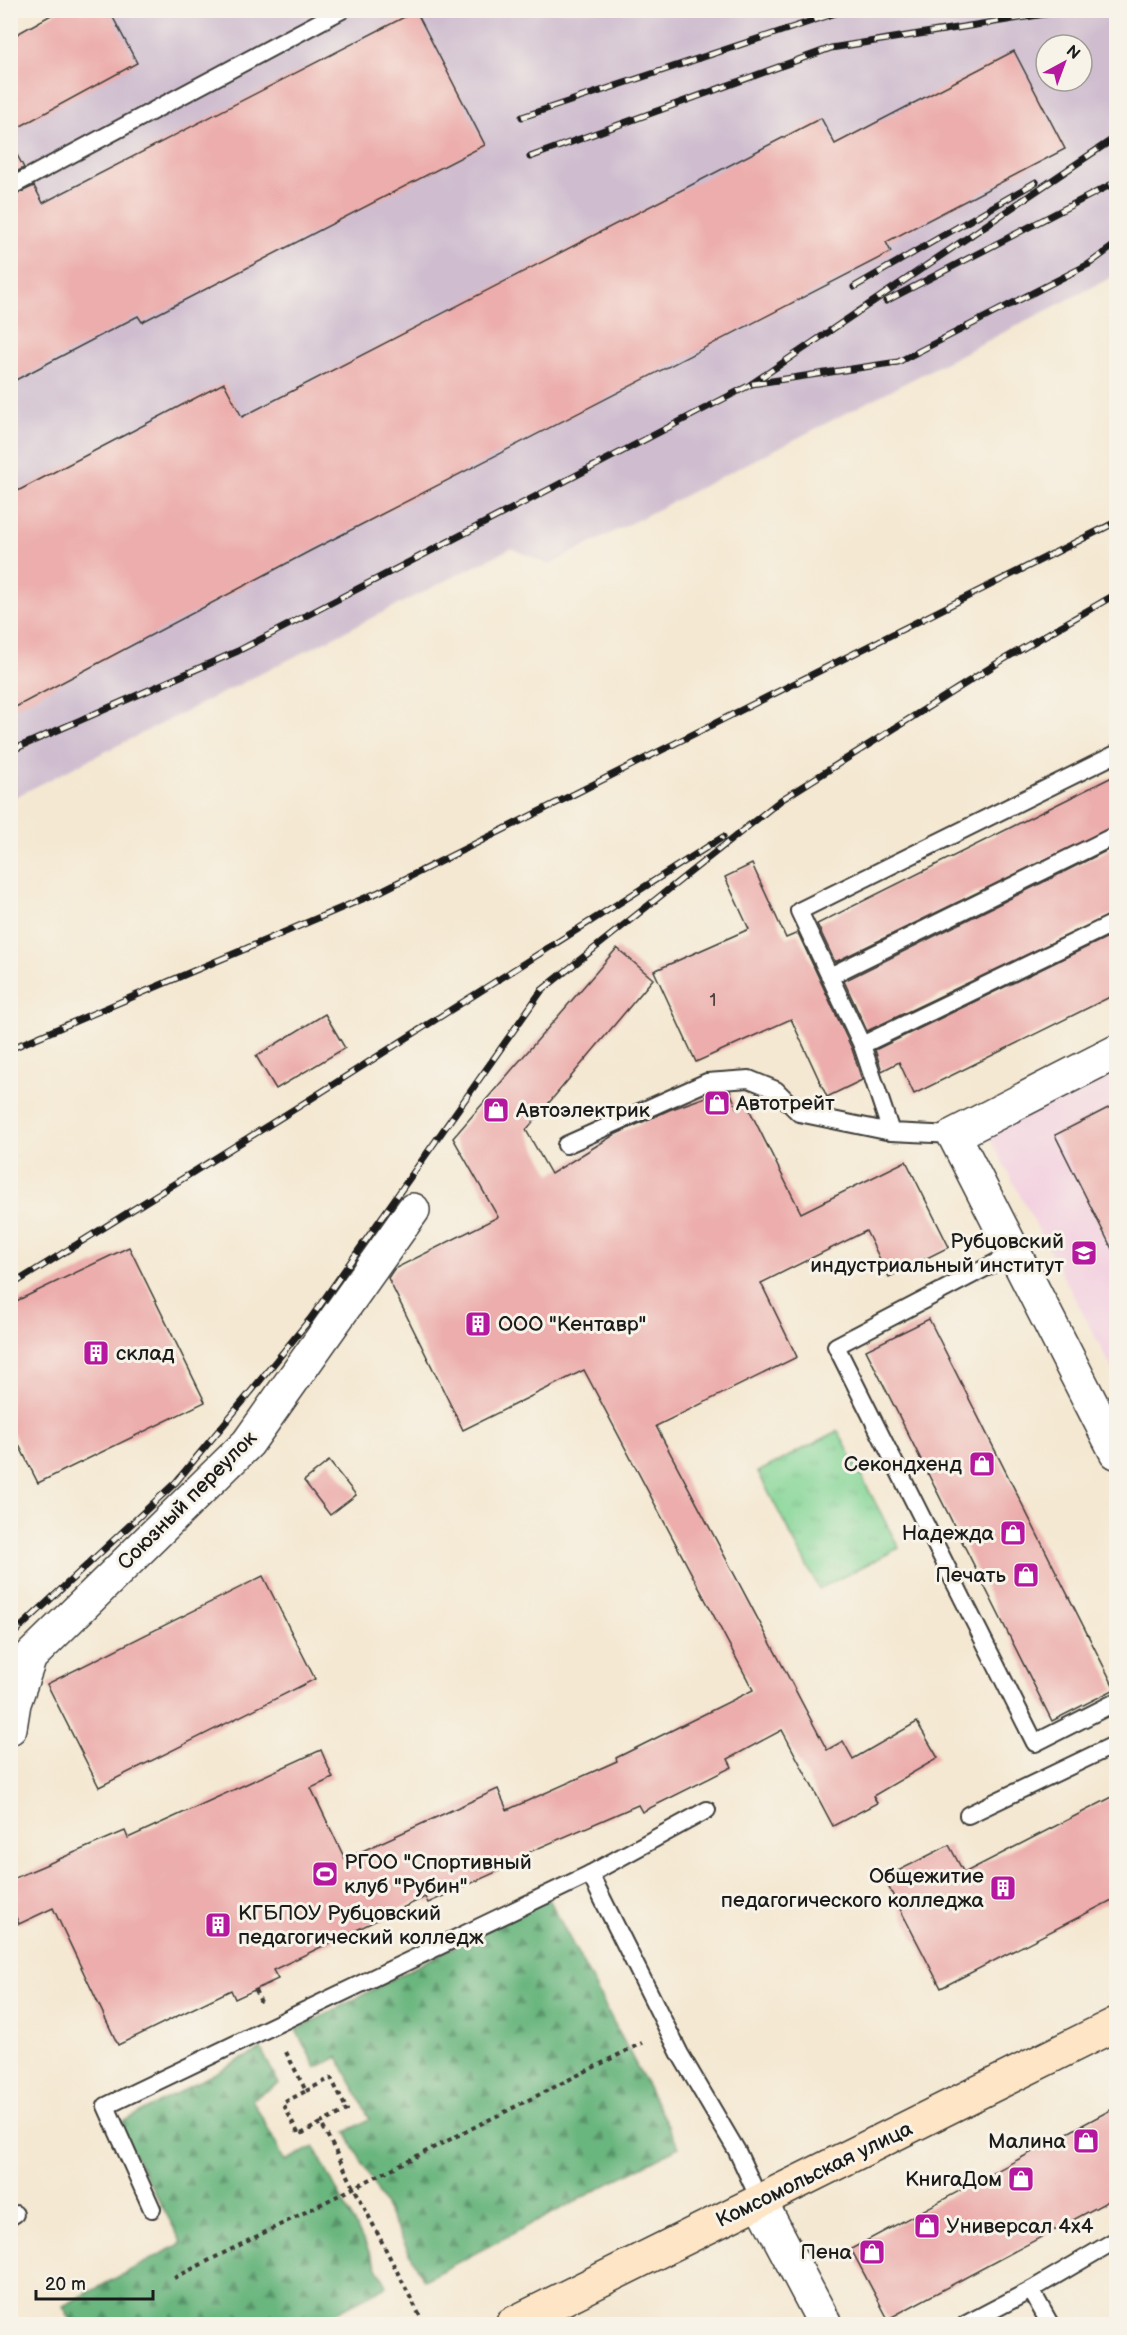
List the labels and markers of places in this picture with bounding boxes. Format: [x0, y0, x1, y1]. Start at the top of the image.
shop icon: Автотрейт [702, 1088, 732, 1118]
place label: Автотрейт [735, 1091, 835, 1116]
shop icon: Автоэлектрик [481, 1095, 511, 1125]
place label: Автоэлектрик [515, 1098, 650, 1123]
place label: Рубцовский индустриальный институт [810, 1229, 1064, 1278]
school or university icon: Рубцовский индустриальный институт [1069, 1238, 1099, 1268]
building icon: ООО "Кентавр" [463, 1309, 493, 1339]
place label: ООО "Кентавр" [498, 1312, 646, 1337]
building icon: склад [81, 1338, 111, 1368]
place label: склад [116, 1341, 175, 1366]
shop icon: Секондхенд [967, 1449, 997, 1479]
place label: Секондхенд [844, 1452, 962, 1477]
shop icon: Надежда [998, 1518, 1028, 1548]
place label: Надежда [902, 1521, 995, 1546]
shop icon: Печать [1011, 1560, 1041, 1590]
place label: Печать [935, 1563, 1007, 1588]
place label: РГОО "Спортивный клуб "Рубин" [344, 1850, 532, 1899]
sports icon: РГОО "Спортивный клуб "Рубин" [310, 1859, 340, 1889]
place label: Общежитие педагогического колледжа [721, 1864, 985, 1913]
building icon: Общежитие педагогического колледжа [988, 1873, 1018, 1903]
place label: КГБПОУ Рубцовский педагогический колледж [238, 1901, 484, 1950]
building icon: КГБПОУ Рубцовский педагогический колледж [203, 1910, 233, 1940]
shop icon: Малина [1071, 2126, 1101, 2156]
place label: Малина [988, 2129, 1067, 2154]
shop icon: КнигаДом [1006, 2164, 1036, 2194]
place label: КнигаДом [905, 2167, 1002, 2192]
shop icon: Универсал 4x4 [912, 2211, 942, 2241]
place label: Универсал 4x4 [946, 2214, 1094, 2239]
shop icon: Пена [857, 2237, 887, 2267]
place label: Пена [800, 2240, 853, 2265]

